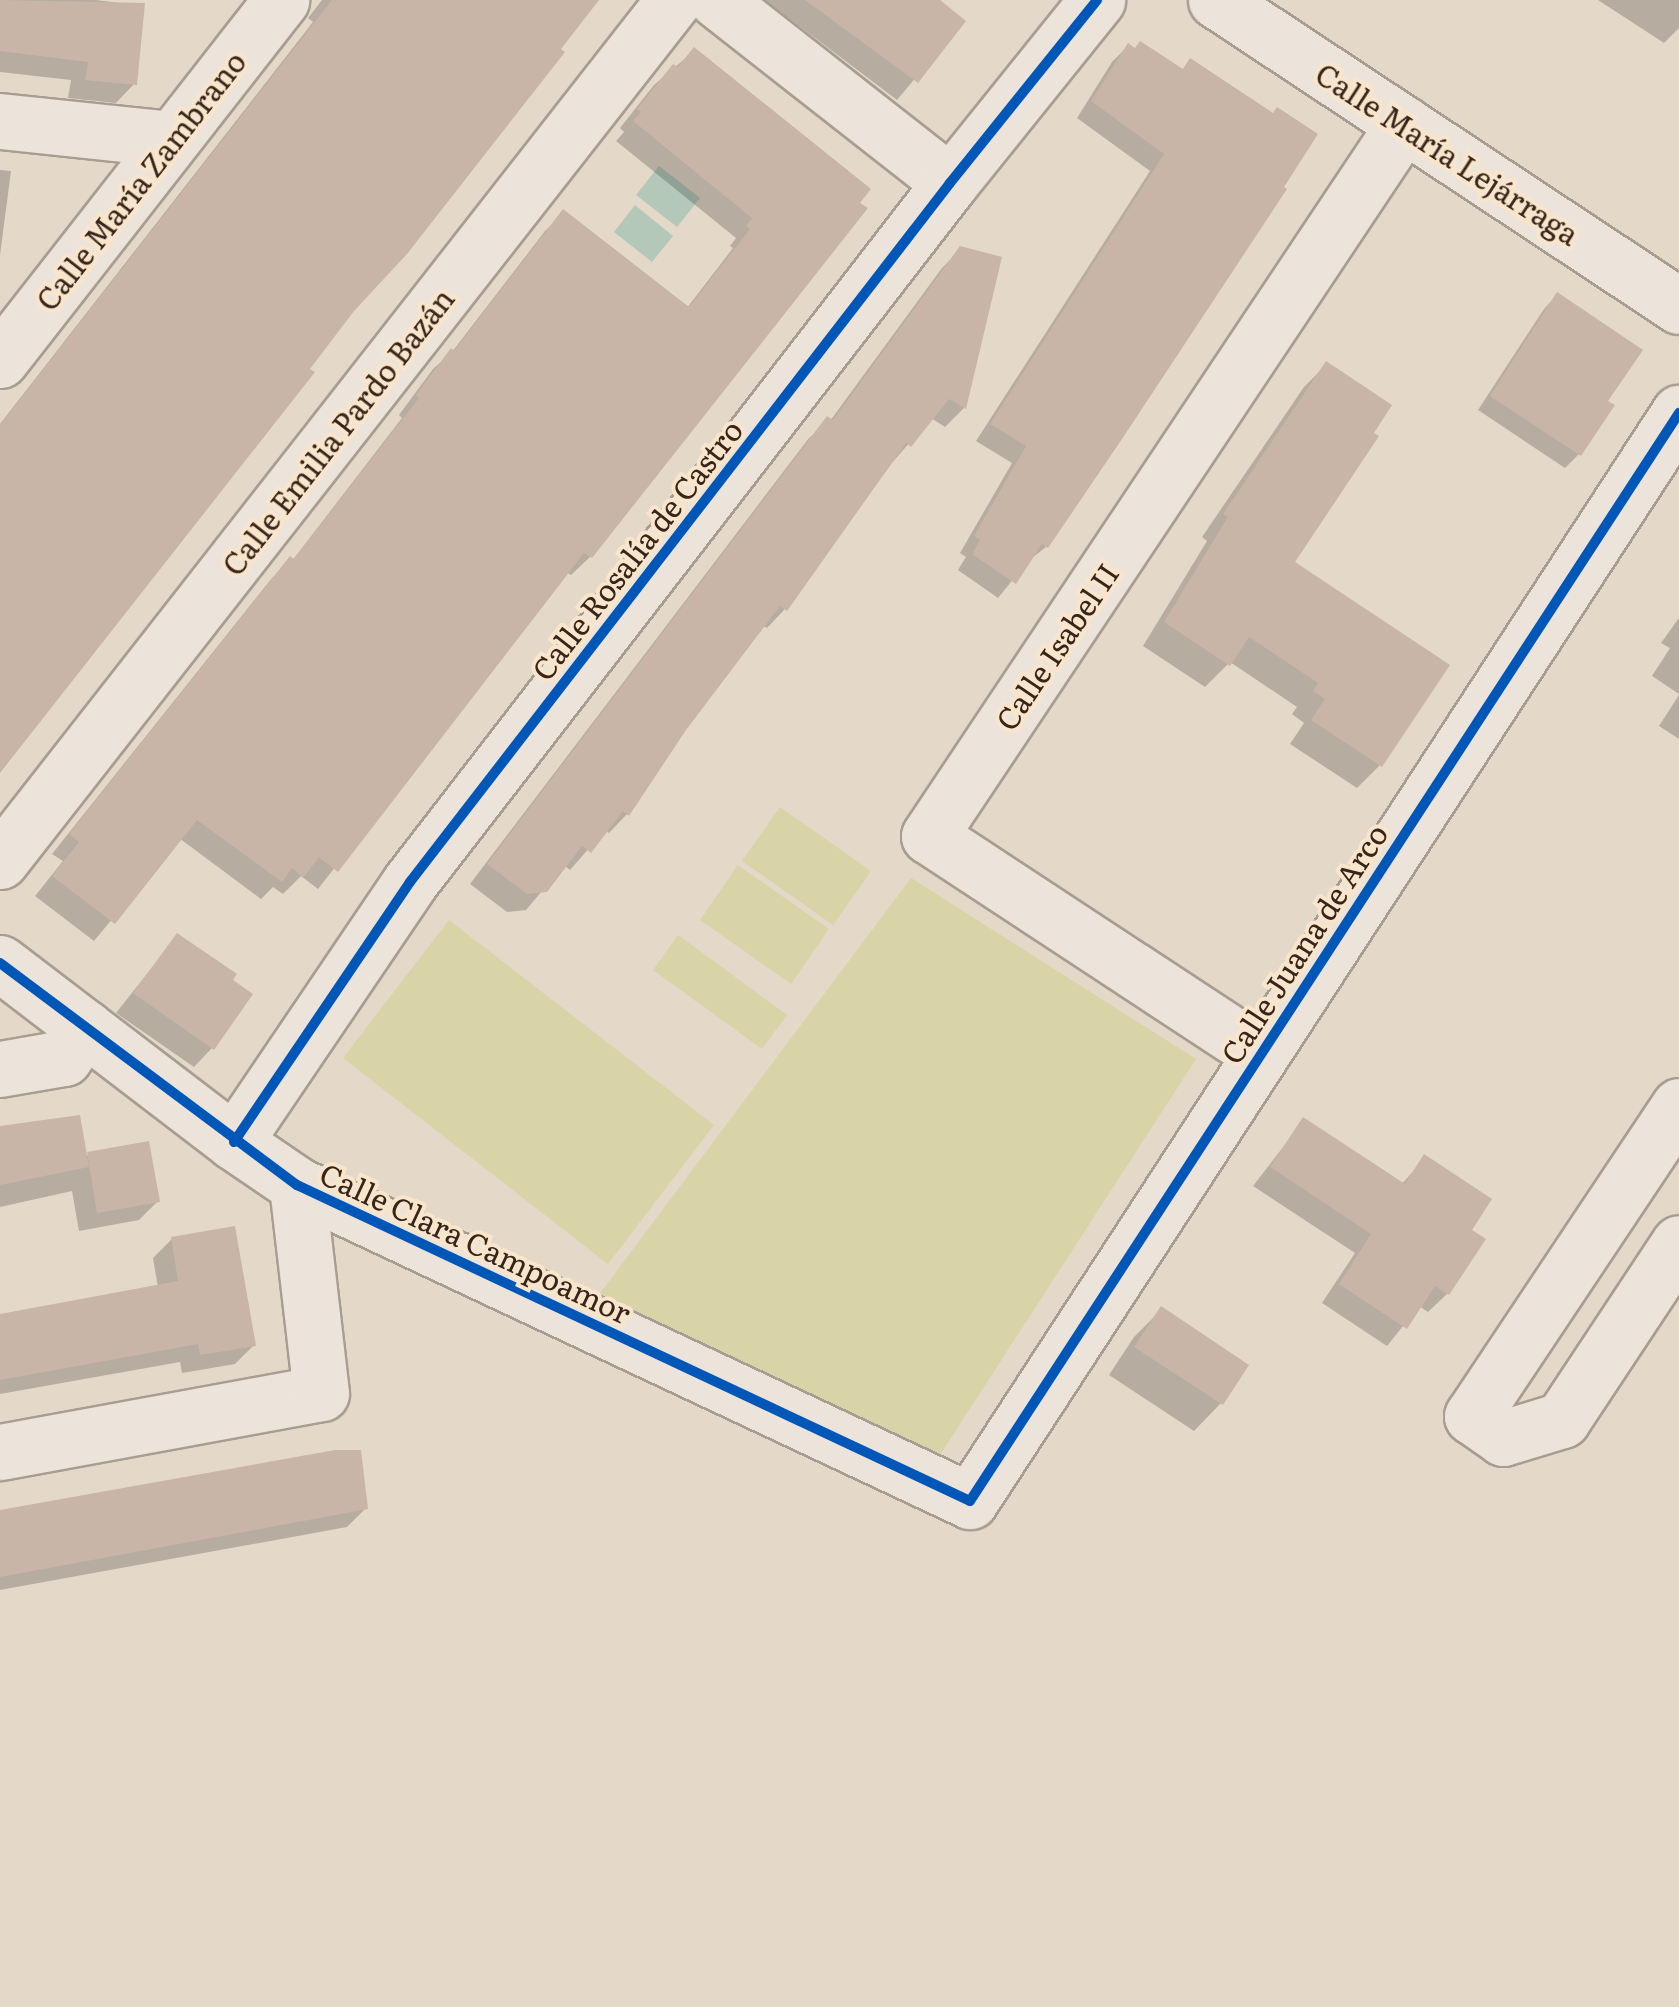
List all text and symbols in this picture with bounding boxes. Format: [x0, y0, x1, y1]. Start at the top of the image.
street label: Calle María Zambrano [28, 43, 252, 317]
street label: Calle María Lejárraga [1310, 54, 1586, 252]
street label: Calle Emilia Pardo Bazán [214, 280, 460, 582]
street label: Calle Rosalía de Castro [523, 412, 749, 686]
street label: Calle Isabel II [987, 556, 1125, 736]
street label: Calle Juana de Arco [1212, 816, 1394, 1070]
street label: Calle Clara Campoamor [315, 1154, 637, 1330]

